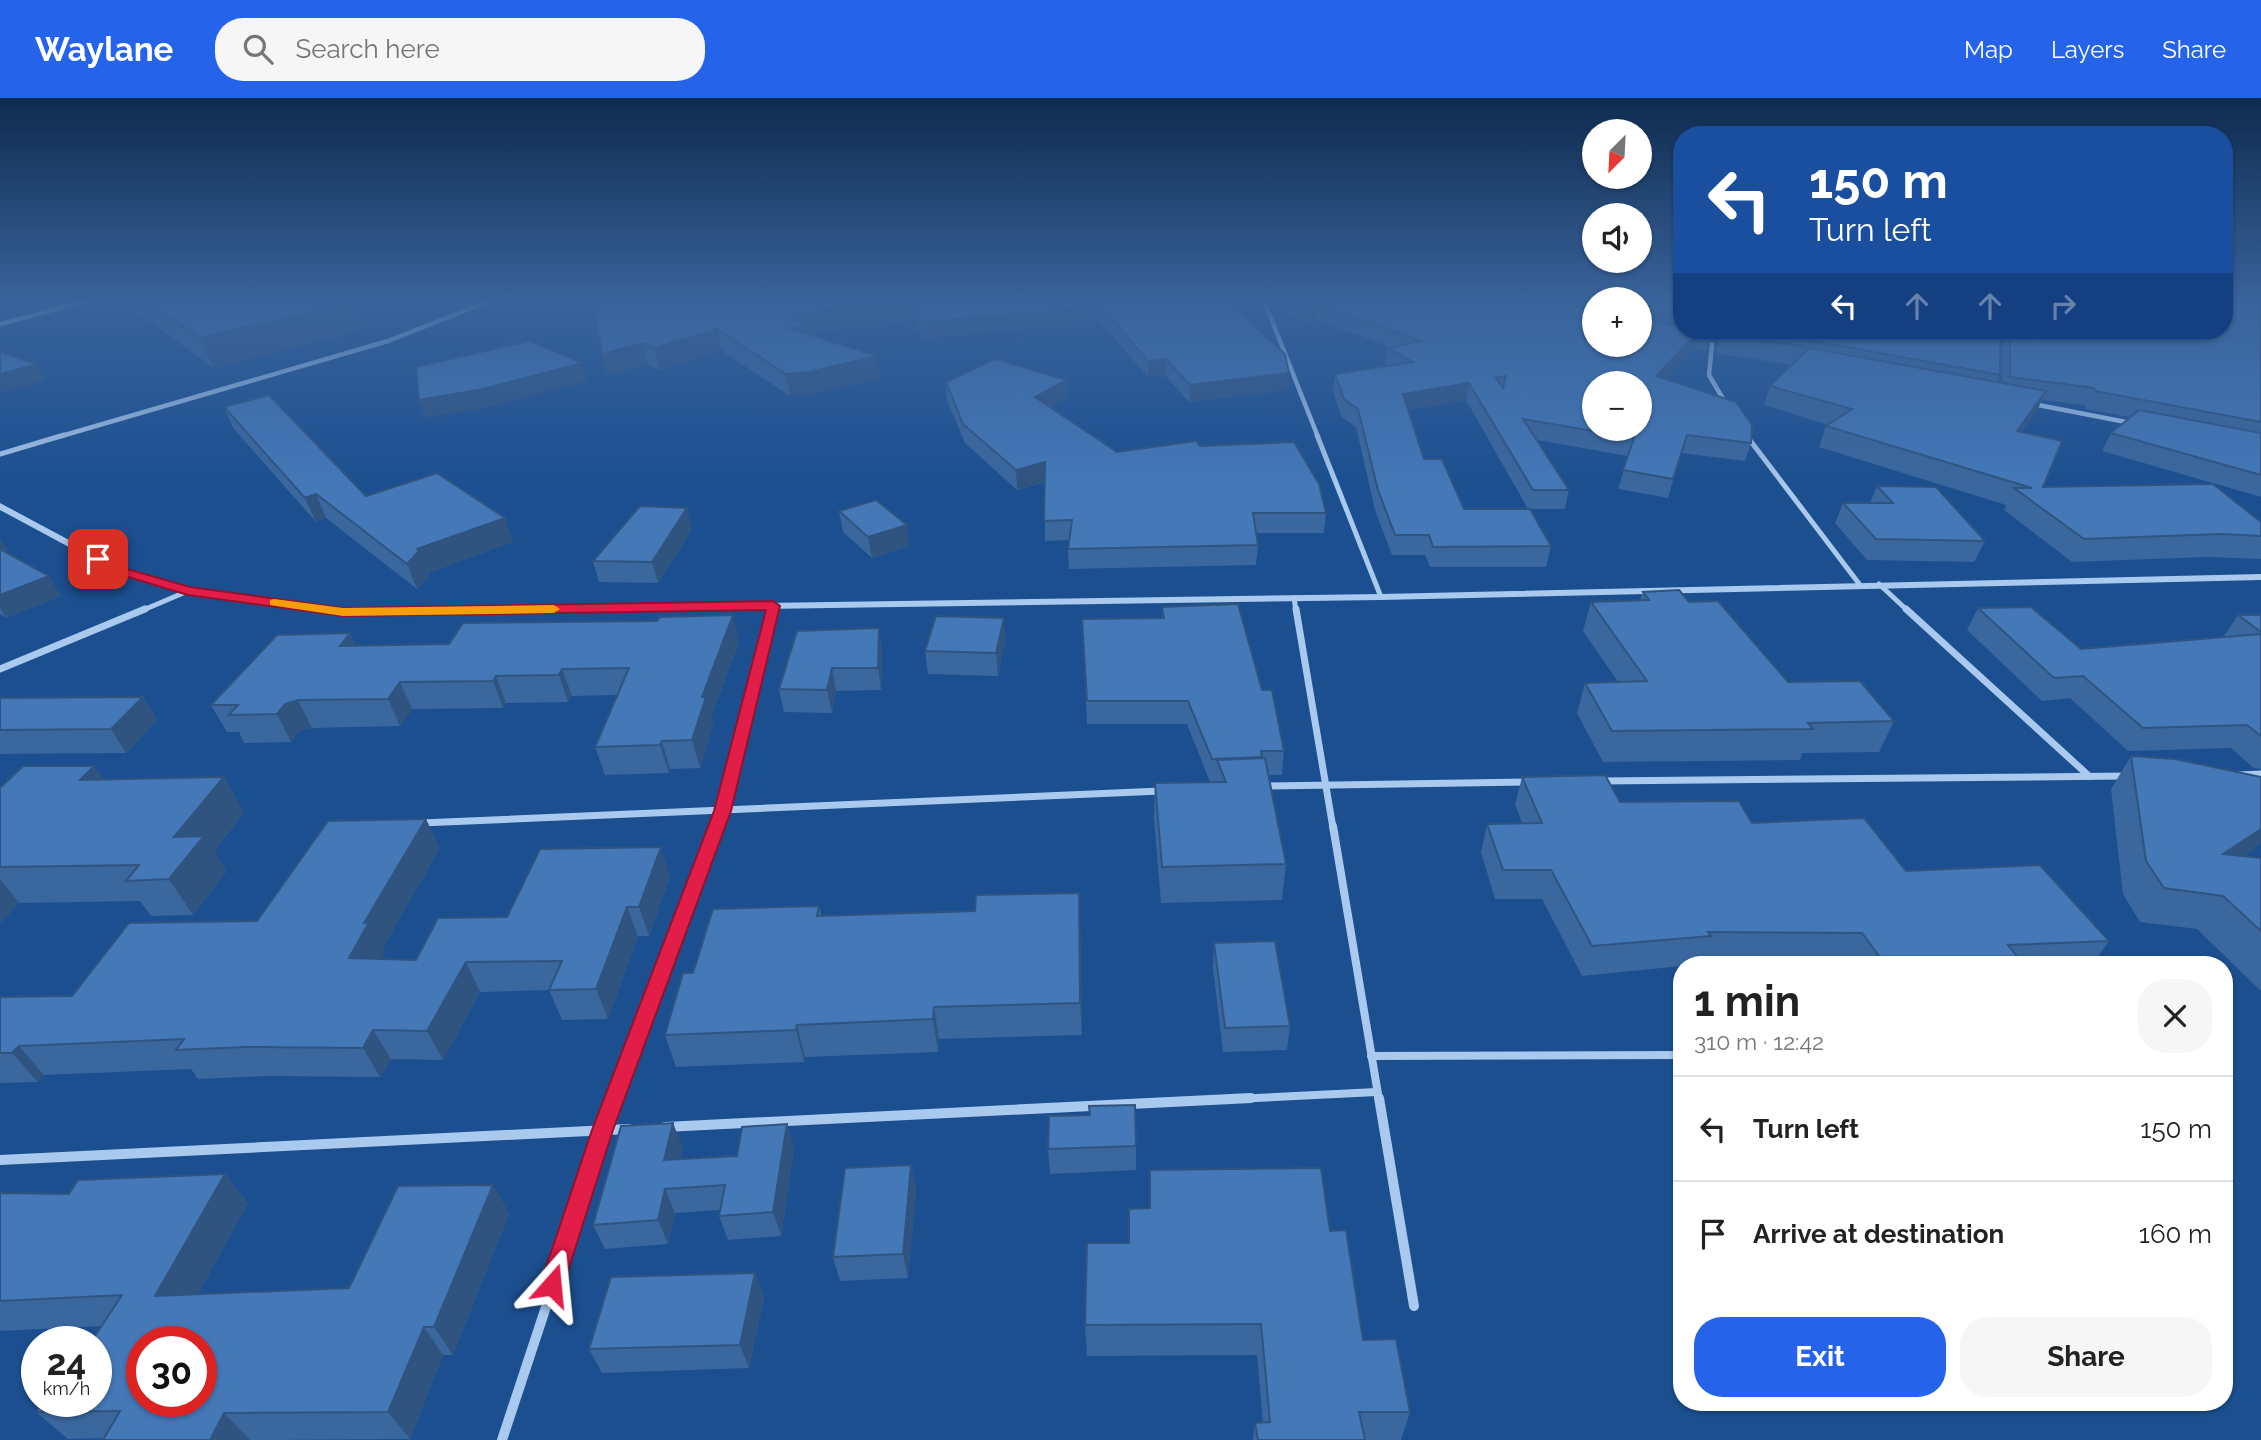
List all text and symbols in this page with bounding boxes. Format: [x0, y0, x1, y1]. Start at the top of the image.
search box [215, 18, 705, 81]
text: Waylane [35, 30, 173, 69]
icon: search [239, 30, 277, 68]
text: Search here [295, 34, 440, 64]
text: Map [1964, 35, 2013, 64]
text: Layers [2051, 35, 2124, 64]
text: Share [2162, 35, 2226, 64]
north arrow [1582, 119, 1652, 189]
map controls [1582, 119, 1652, 441]
text: 150 m [1809, 152, 1948, 209]
icon: left [1694, 154, 1785, 245]
button: sound [1582, 203, 1652, 273]
text: Turn left [1809, 211, 1931, 248]
button: + [1582, 287, 1652, 357]
icon: left [1825, 287, 1863, 325]
icon: ahead [1898, 287, 1936, 325]
icon: ahead [1971, 287, 2009, 325]
icon: right [2044, 287, 2082, 325]
button: − [1582, 371, 1652, 441]
pin [68, 529, 128, 589]
icon: arrive [79, 540, 117, 578]
text: 1 min [1694, 977, 1800, 1026]
button: close [2138, 979, 2212, 1053]
text: 310 m · 12:42 [1694, 1028, 1824, 1055]
icon: left [1694, 1110, 1732, 1148]
text: Turn left [1753, 1114, 1859, 1144]
text: 150 m [2140, 1114, 2212, 1144]
icon: arrive [1694, 1215, 1732, 1253]
text: Arrive at destination [1753, 1219, 2004, 1249]
text: 160 m [2139, 1219, 2212, 1249]
position arrow [515, 1248, 589, 1322]
button: Exit [1694, 1317, 1946, 1397]
button: Share [1960, 1317, 2212, 1397]
speed limit sign: 30 [126, 1326, 217, 1417]
text: 24 [47, 1342, 86, 1383]
text: km/h [43, 1378, 90, 1399]

